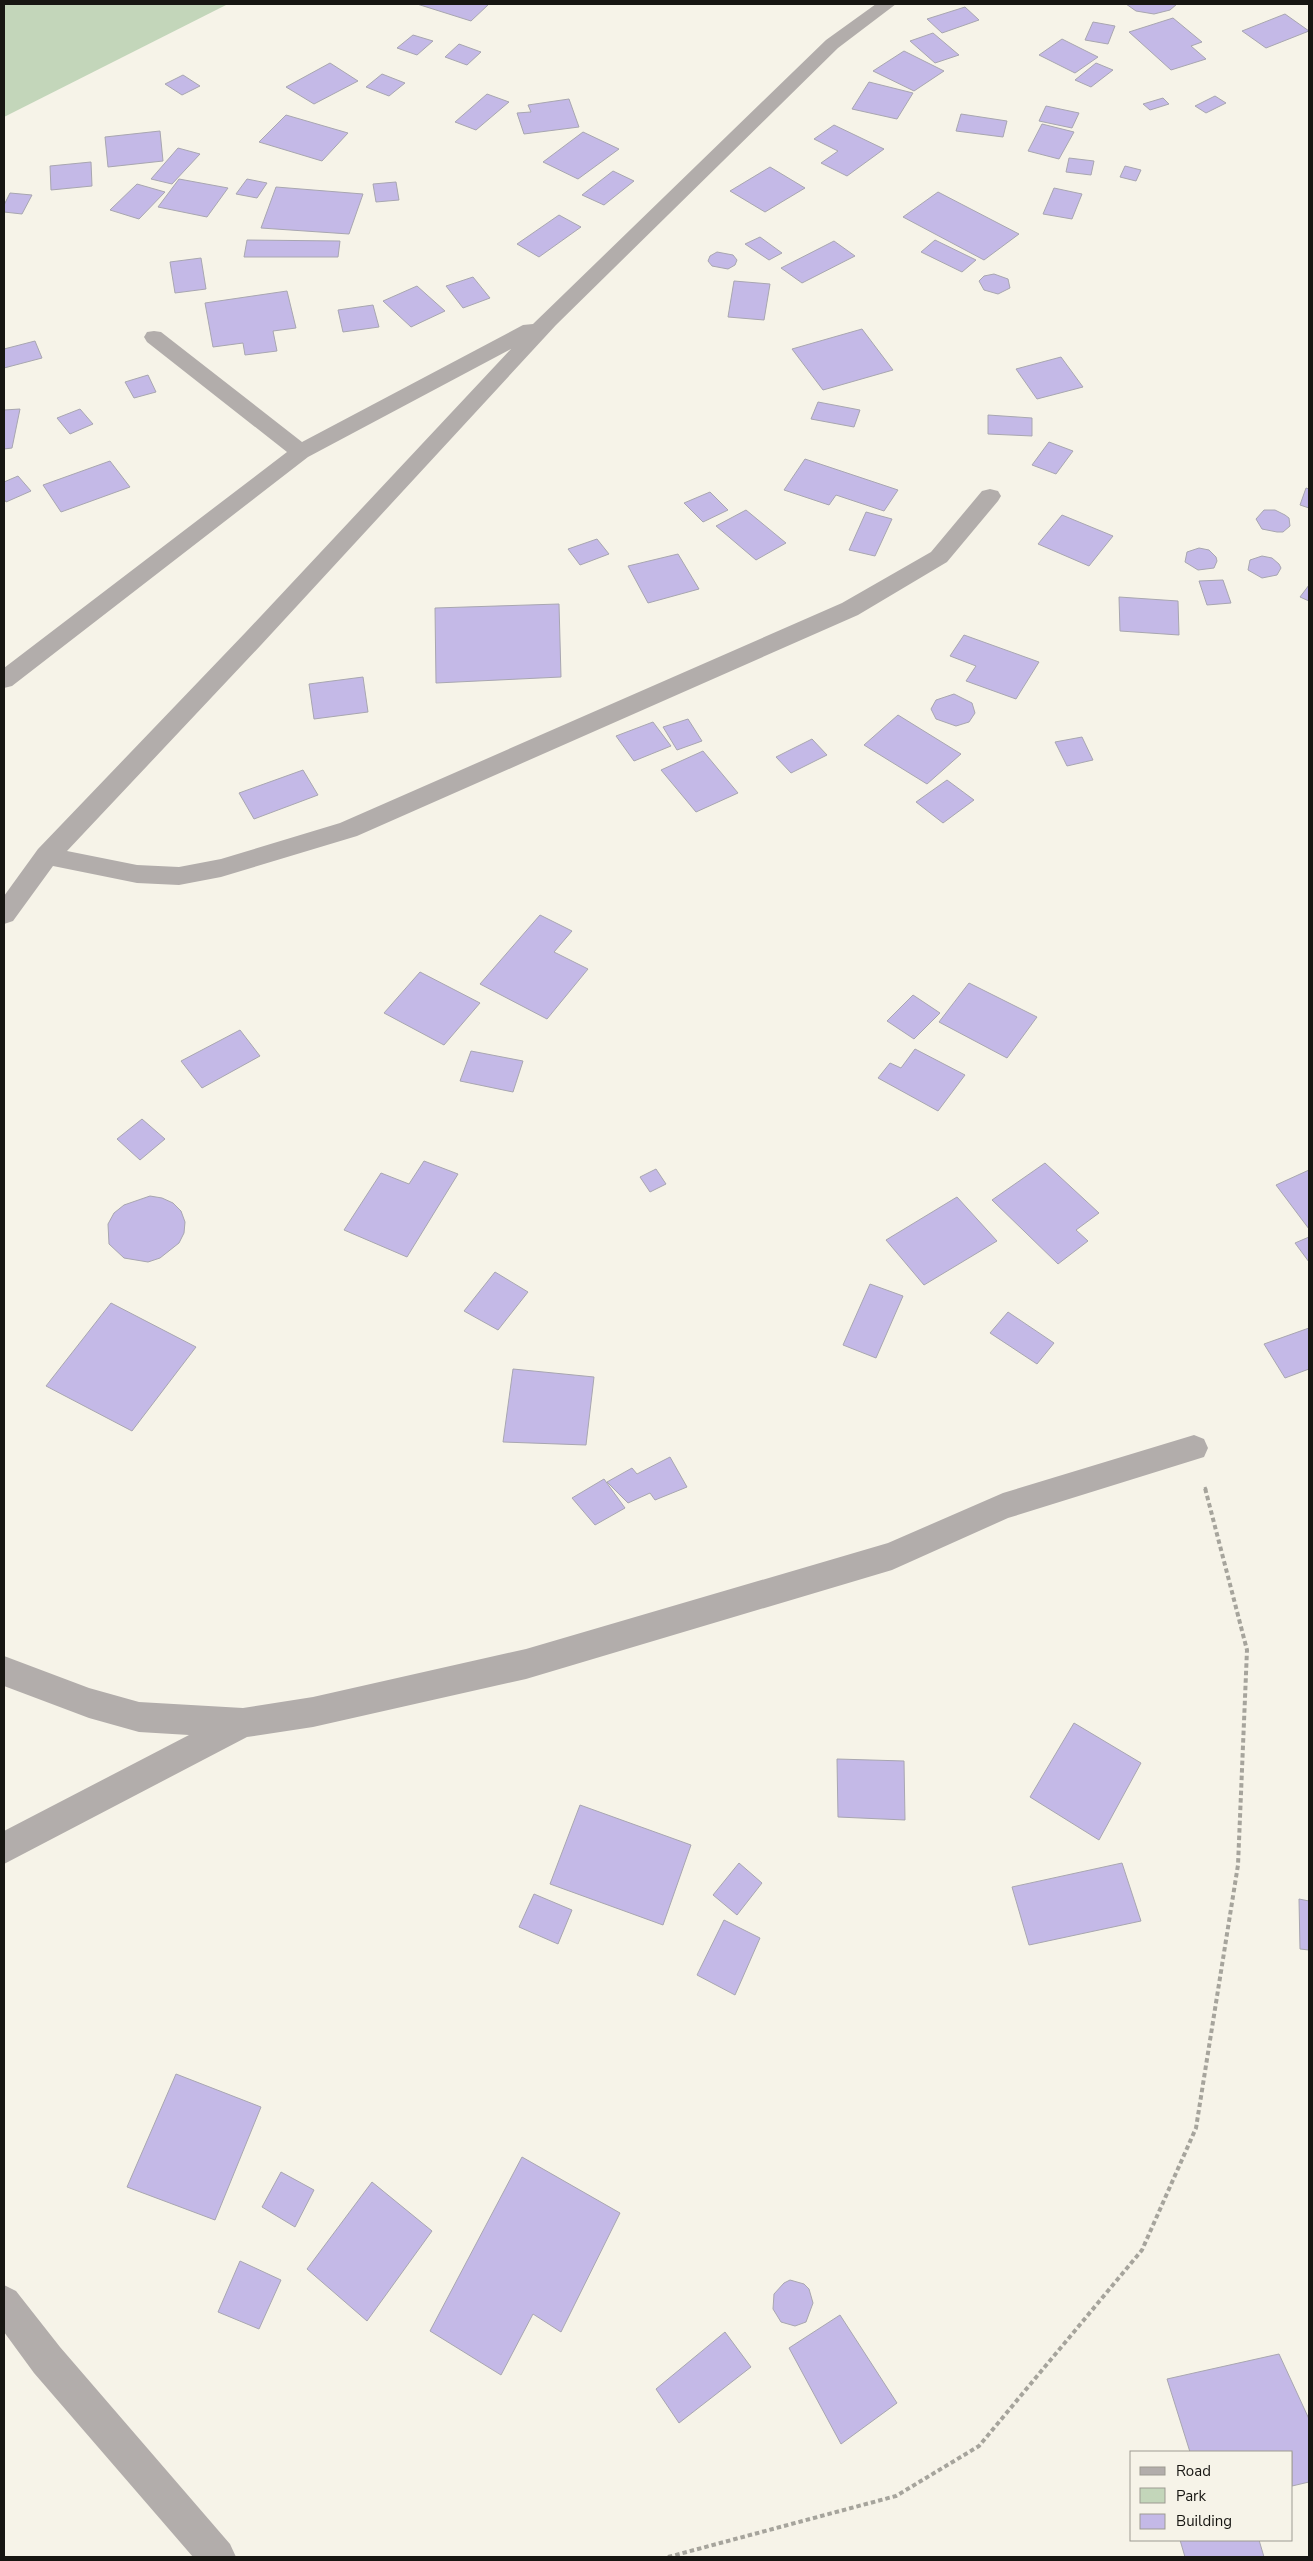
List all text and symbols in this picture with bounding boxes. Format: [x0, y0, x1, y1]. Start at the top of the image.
legend [1130, 2451, 1293, 2541]
text: Road [1176, 2461, 1211, 2481]
text: Park [1176, 2486, 1206, 2506]
text: Building [1176, 2511, 1232, 2531]

